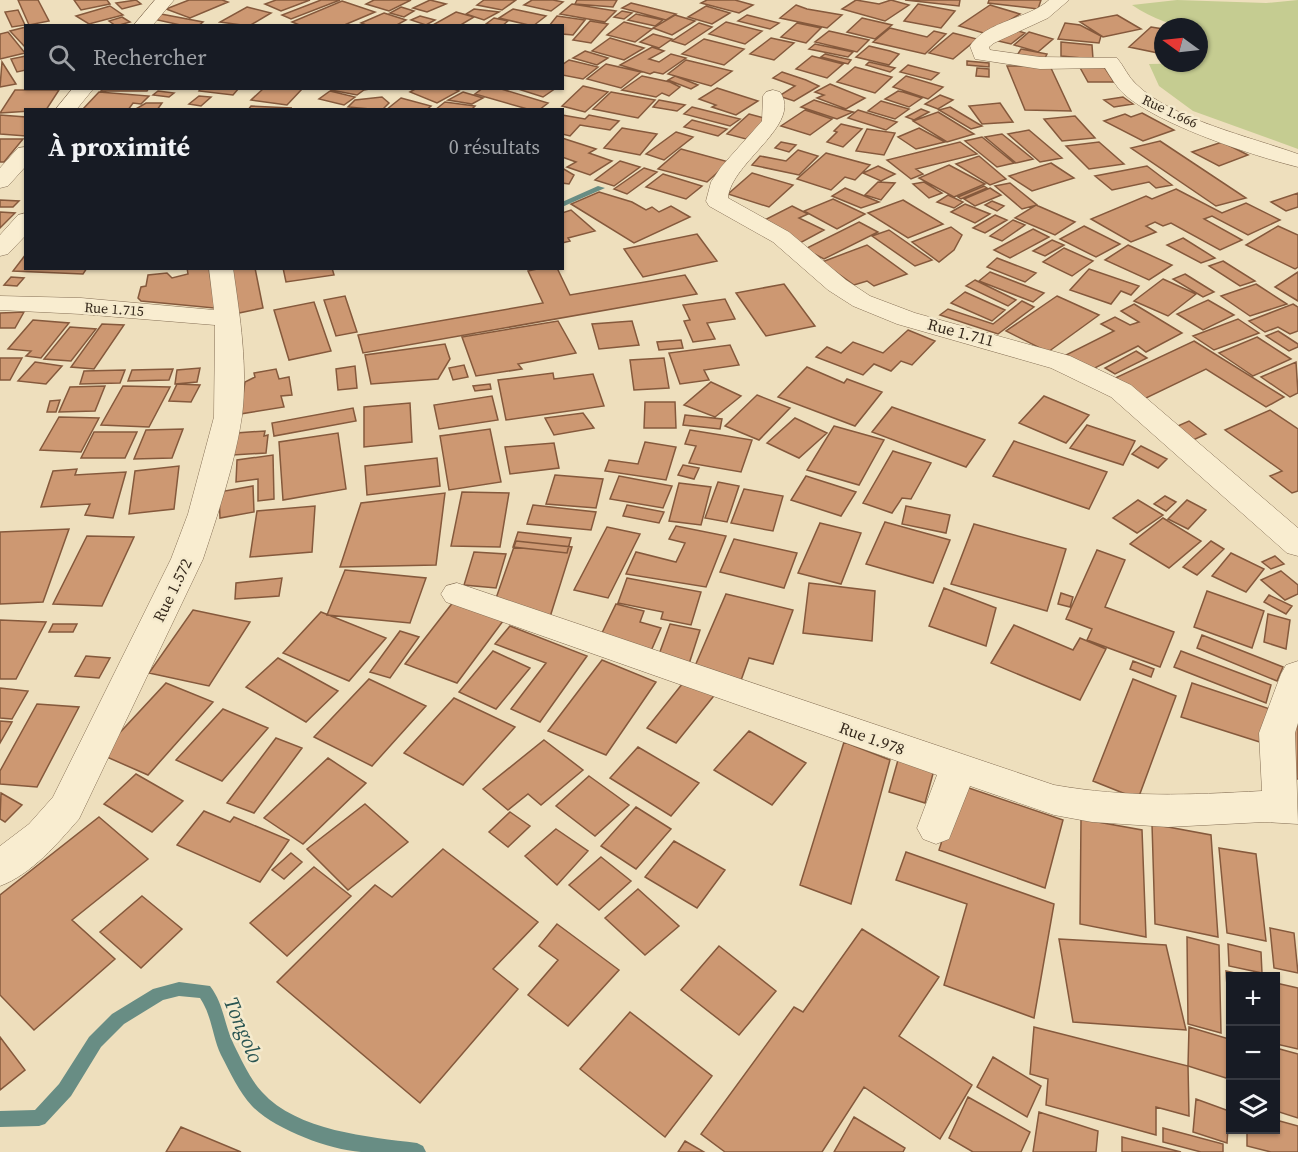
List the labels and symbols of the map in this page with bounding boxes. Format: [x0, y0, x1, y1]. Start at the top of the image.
north arrow [1154, 18, 1208, 72]
street label: Rue 1.666 [1139, 89, 1201, 133]
street label: Rue 1.715 [84, 297, 144, 321]
street label: Rue 1.711 [925, 313, 997, 351]
street label: Rue 1.572 [147, 555, 197, 625]
street label: Rue 1.978 [836, 716, 908, 760]
water label: Tongolo [217, 993, 271, 1067]

